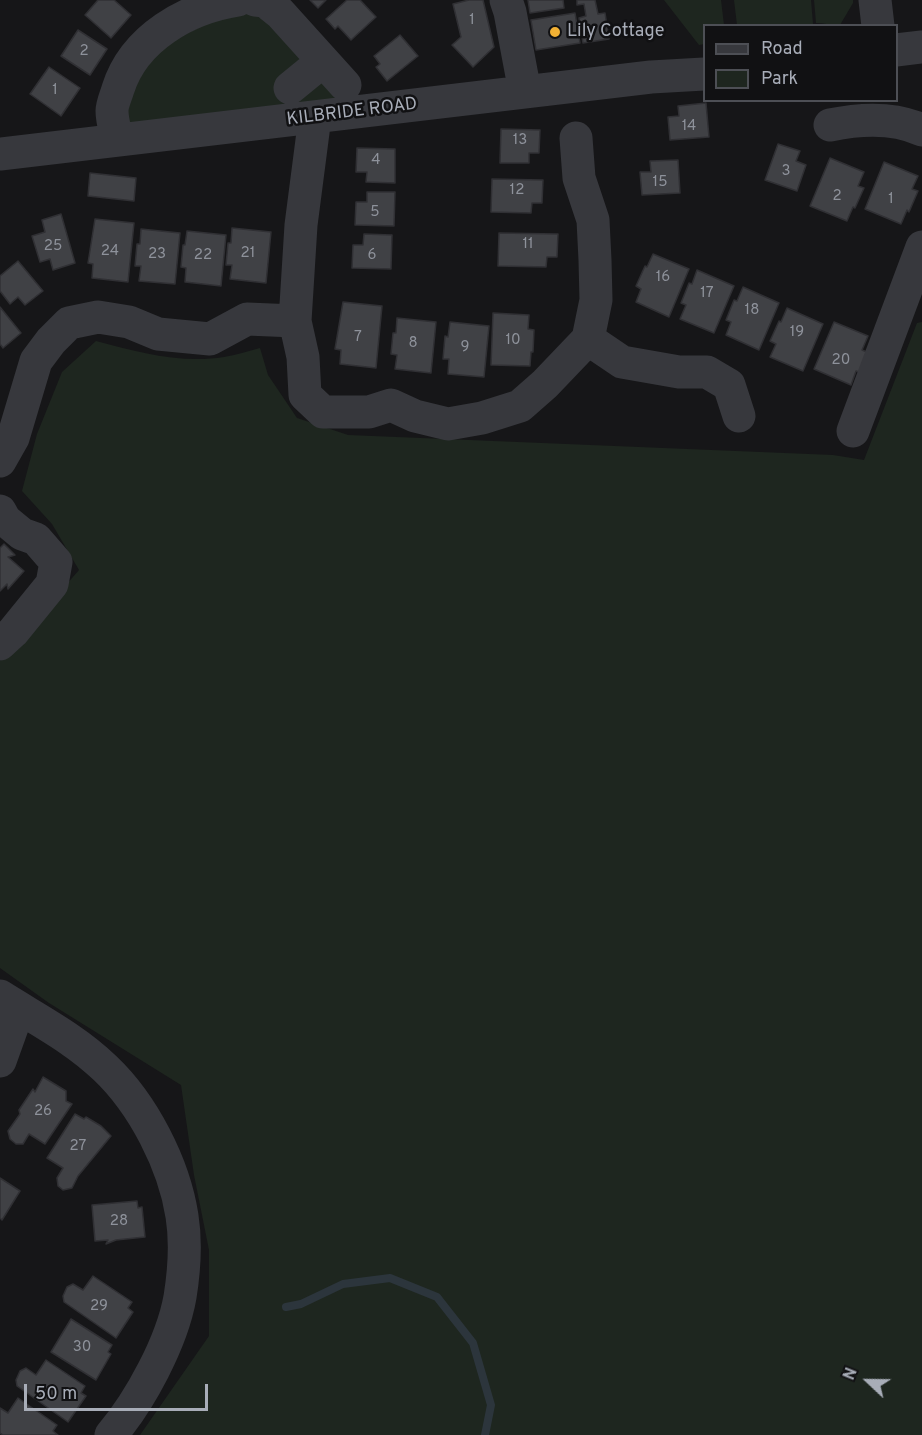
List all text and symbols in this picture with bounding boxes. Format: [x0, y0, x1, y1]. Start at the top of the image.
house number: 1 [469, 12, 475, 30]
place label: Lily Cottage [567, 21, 664, 43]
legend [703, 24, 898, 102]
marker: Lily Cottage [548, 25, 562, 39]
text: Road [761, 38, 803, 61]
house number: 2 [79, 43, 89, 61]
text: Park [761, 68, 798, 91]
house number: 1 [52, 82, 58, 100]
street label: KILBRIDE ROAD [286, 94, 418, 132]
house number: 14 [682, 118, 696, 136]
house number: 13 [513, 132, 527, 150]
house number: 4 [371, 152, 381, 170]
house number: 3 [781, 163, 791, 181]
house number: 15 [653, 174, 667, 192]
house number: 12 [510, 182, 524, 200]
house number: 2 [832, 188, 842, 206]
house number: 1 [888, 191, 894, 209]
house number: 5 [370, 204, 380, 222]
house number: 11 [522, 236, 534, 254]
house number: 25 [44, 238, 62, 256]
house number: 24 [101, 243, 119, 261]
house number: 21 [241, 245, 255, 263]
house number: 23 [148, 246, 166, 264]
house number: 22 [194, 247, 212, 265]
house number: 6 [368, 247, 376, 265]
house number: 16 [656, 269, 670, 287]
house number: 17 [700, 285, 714, 303]
house number: 18 [745, 302, 759, 320]
house number: 19 [790, 324, 804, 342]
house number: 7 [354, 329, 362, 347]
house number: 10 [505, 332, 521, 350]
house number: 8 [408, 335, 418, 353]
house number: 9 [461, 339, 469, 357]
house number: 20 [832, 352, 850, 370]
house number: 26 [34, 1103, 52, 1121]
house number: 27 [70, 1138, 86, 1156]
house number: 28 [110, 1213, 128, 1231]
house number: 29 [90, 1298, 108, 1316]
house number: 30 [73, 1339, 91, 1357]
north arrow [838, 1351, 898, 1411]
text: N [840, 1365, 863, 1383]
scale bar [27, 1372, 212, 1410]
text: 50 m [35, 1383, 77, 1406]

